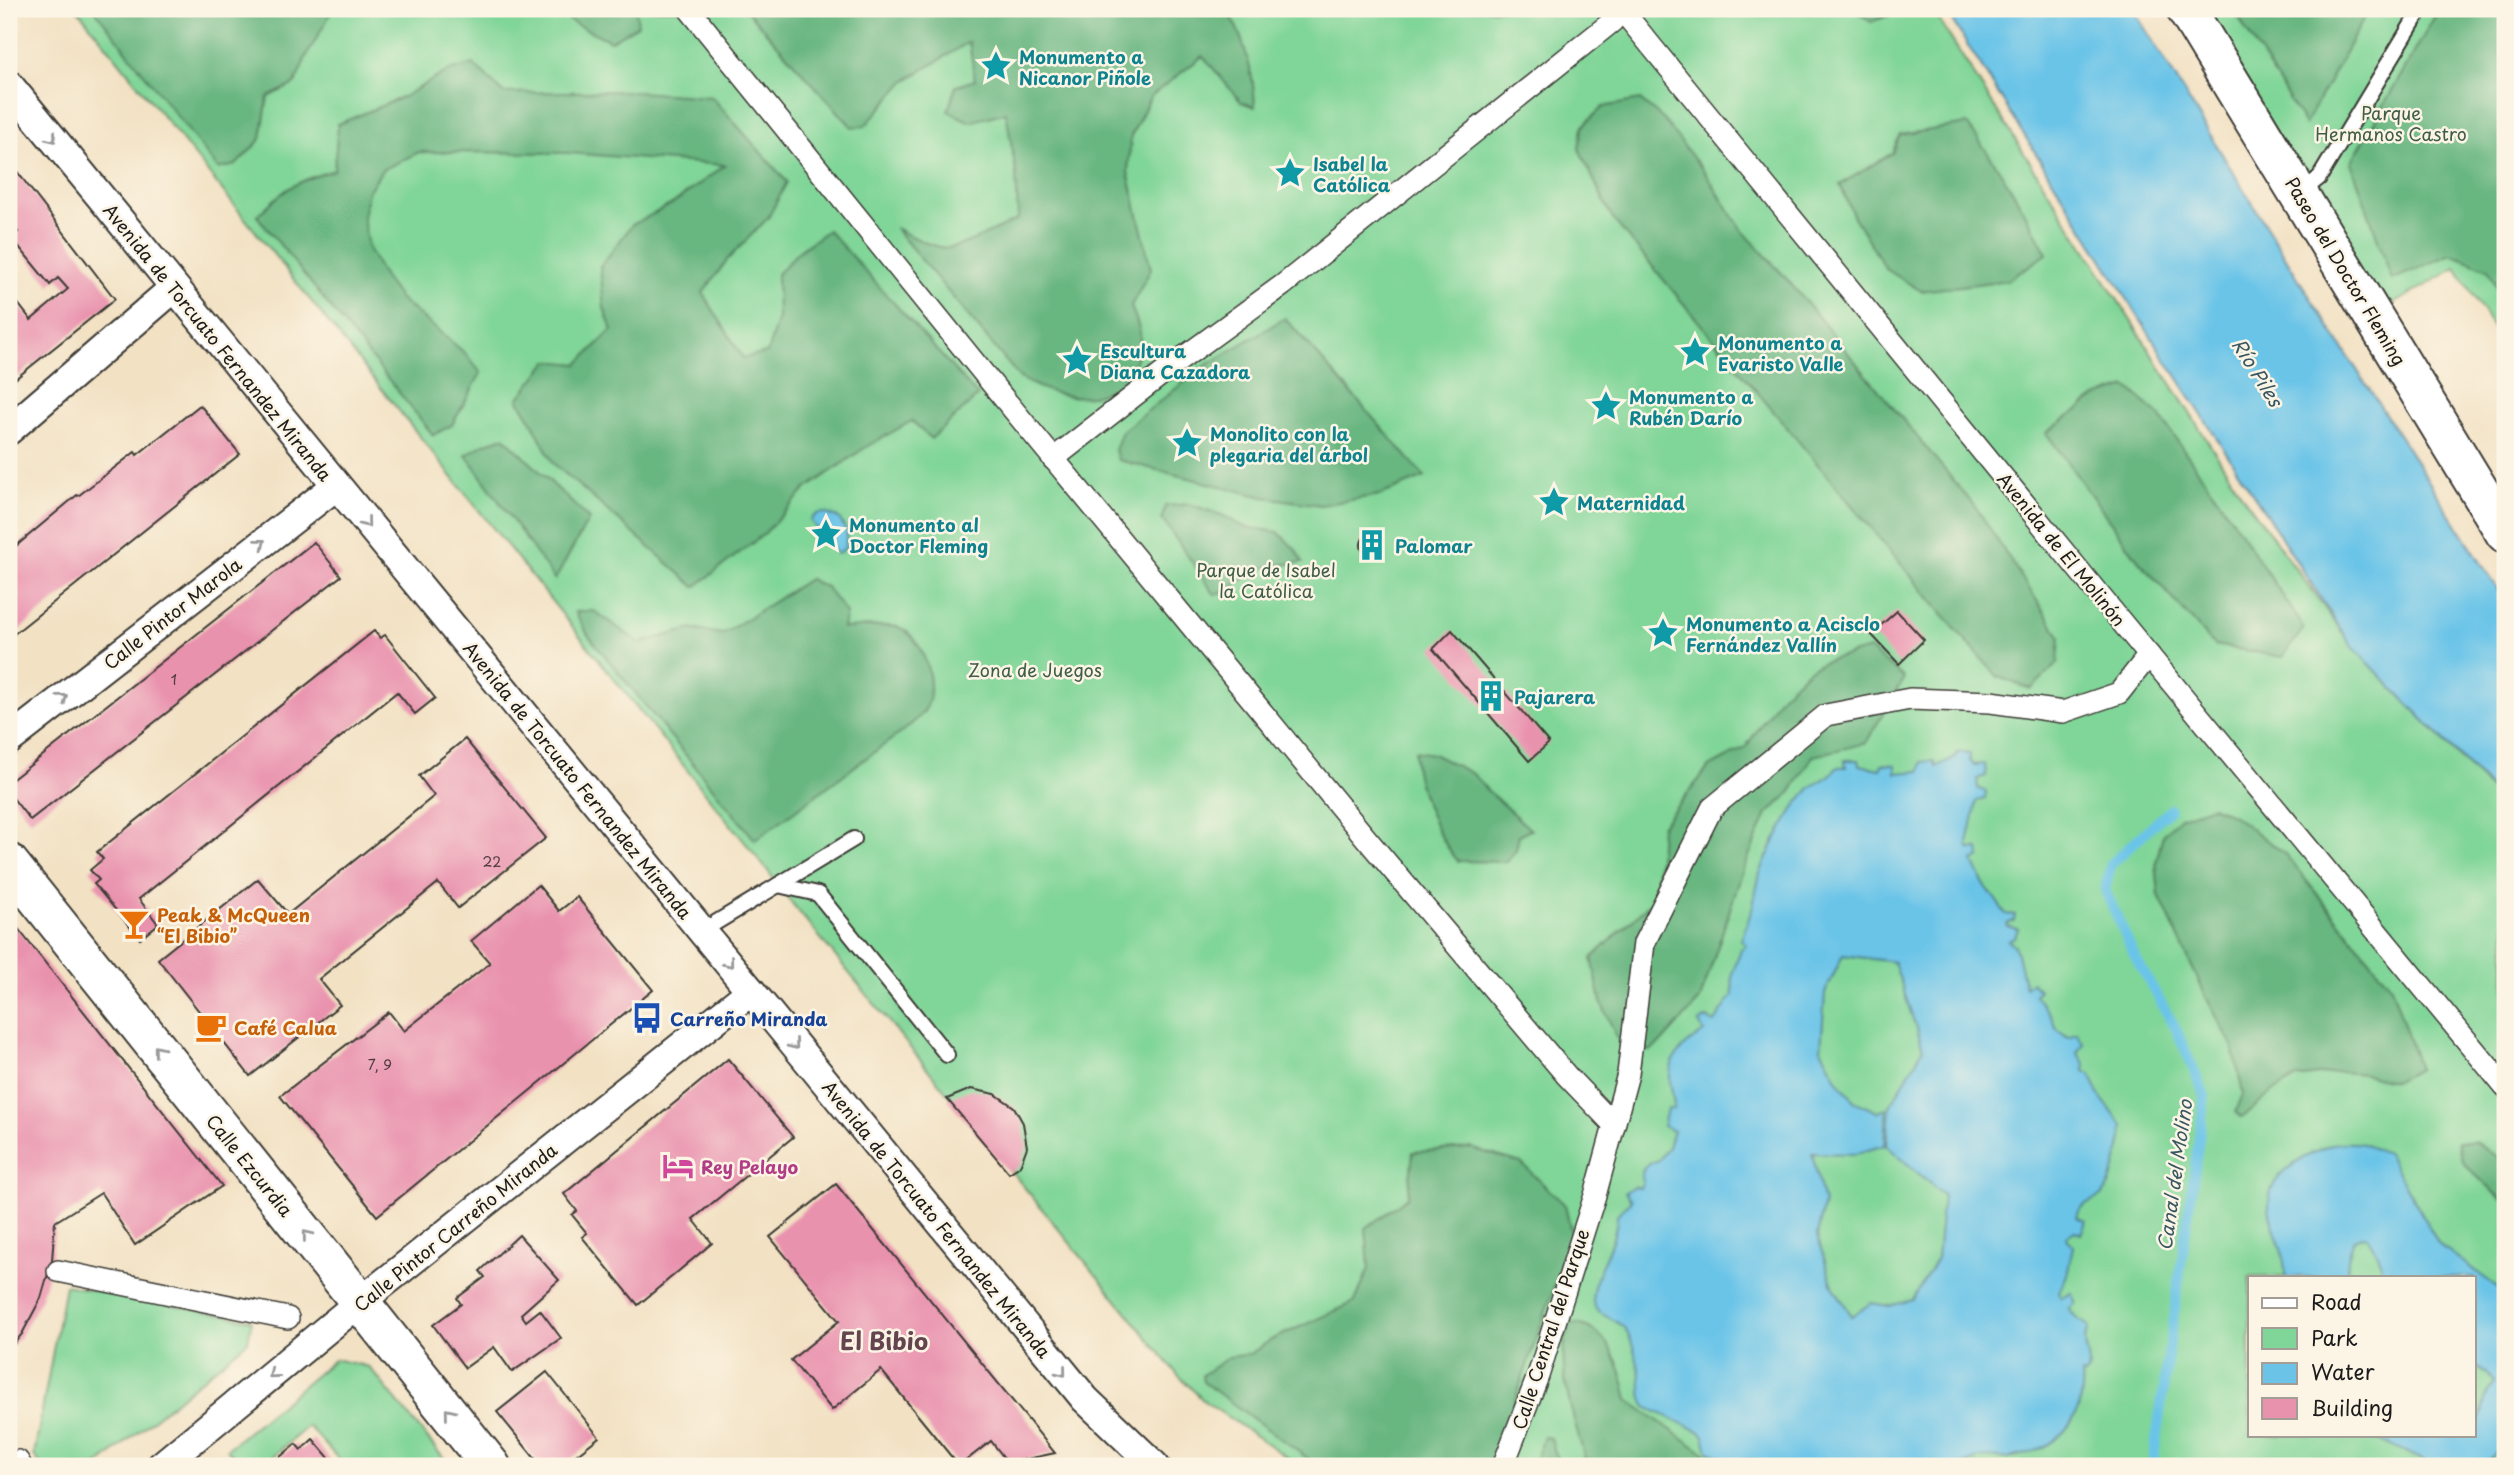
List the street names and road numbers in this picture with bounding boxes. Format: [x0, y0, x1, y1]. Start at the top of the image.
street label: Paseo del Doctor Fleming [2279, 171, 2413, 371]
street label: Avenida de Torcuato Fernandez Miranda [97, 197, 339, 487]
street label: Avenida de El Molinón [1991, 466, 2133, 632]
street label: Calle Pintor Marola [97, 550, 247, 676]
street label: Avenida de Torcuato Fernandez Miranda [457, 635, 699, 925]
street label: Avenida de Torcuato Fernandez Miranda [816, 1074, 1058, 1364]
street label: Calle Ezcurdia [200, 1108, 300, 1222]
street label: Calle Pintor Carreño Miranda [347, 1136, 563, 1318]
street label: Calle Central del Parque [1505, 1225, 1595, 1433]

